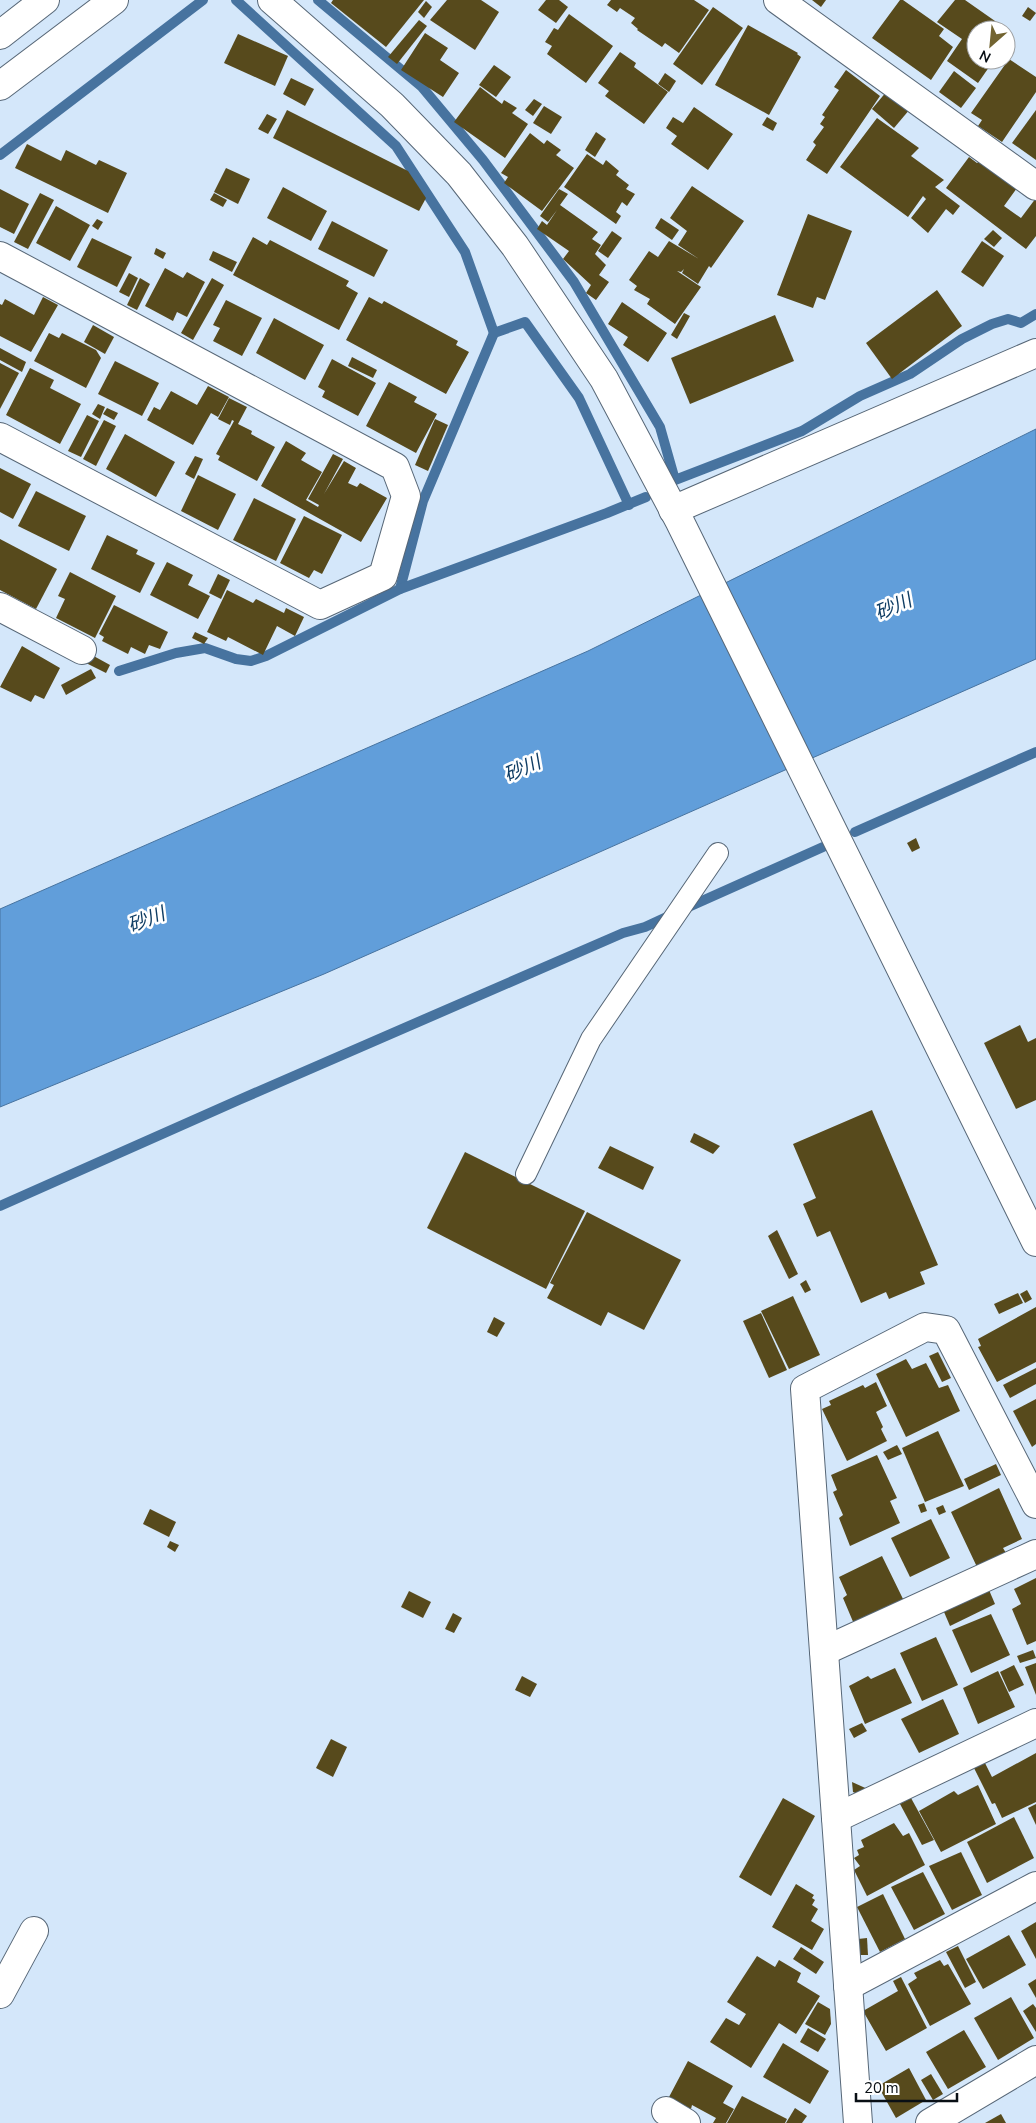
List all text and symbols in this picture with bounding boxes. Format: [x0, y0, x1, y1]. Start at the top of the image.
north arrow [966, 20, 1016, 70]
text: N [976, 45, 994, 67]
water label: 砂川 [871, 586, 918, 627]
water label: 砂川 [500, 748, 547, 789]
water label: 砂川 [124, 900, 171, 939]
scale bar [856, 2070, 957, 2102]
text: 20 m [864, 2078, 899, 2098]

